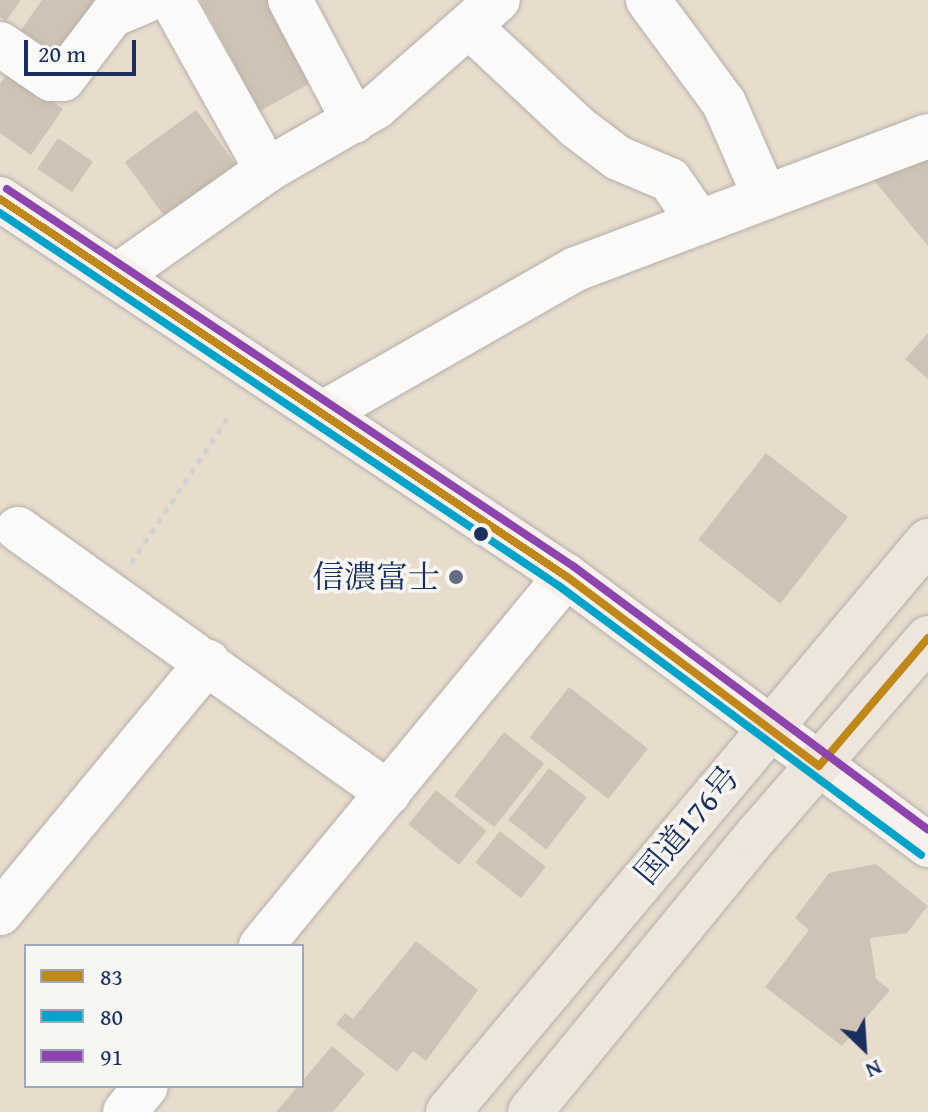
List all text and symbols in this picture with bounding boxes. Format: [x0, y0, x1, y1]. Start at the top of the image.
scale bar [28, 24, 140, 74]
text: 20 m [38, 36, 86, 71]
unlabelled marker [473, 526, 489, 542]
place label: 信濃富士 [312, 558, 440, 596]
marker: 信濃富士 [447, 568, 465, 586]
street label: 国道176号 [627, 758, 747, 892]
legend [24, 944, 304, 1088]
text: 83 [100, 959, 123, 994]
text: 80 [100, 999, 123, 1034]
north arrow [824, 1008, 904, 1088]
text: 91 [100, 1039, 123, 1074]
text: N [861, 1052, 888, 1087]

